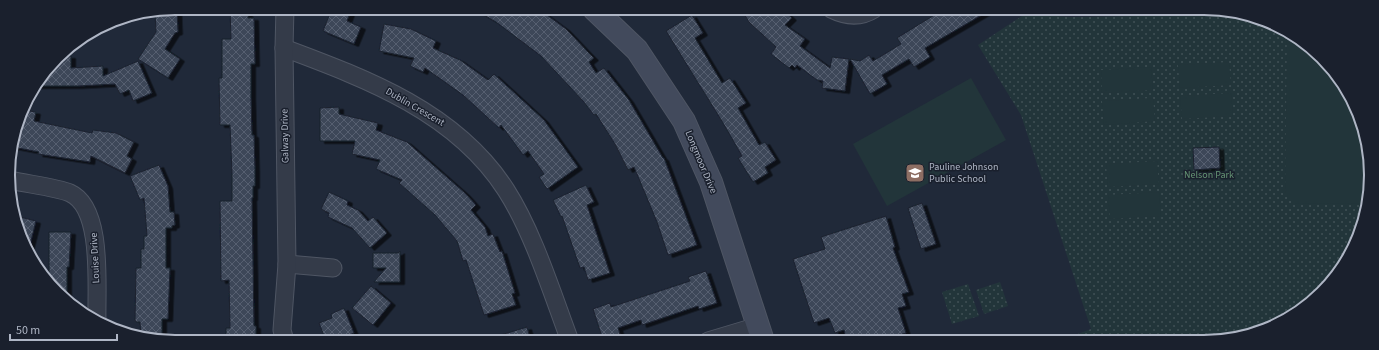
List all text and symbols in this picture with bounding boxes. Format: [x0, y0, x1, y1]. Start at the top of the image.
street label: Dublin Crescent [383, 84, 448, 130]
street label: Galway Drive [278, 109, 292, 163]
street label: Longmoor Drive [681, 128, 721, 196]
place label: Pauline Johnson Public School [929, 160, 998, 186]
school or university icon: Pauline Johnson Public School [904, 162, 926, 184]
park label: Nelson Park [1184, 168, 1234, 182]
street label: Louise Drive [87, 232, 103, 284]
scale bar [10, 316, 117, 342]
text: 50 m [16, 322, 40, 339]

